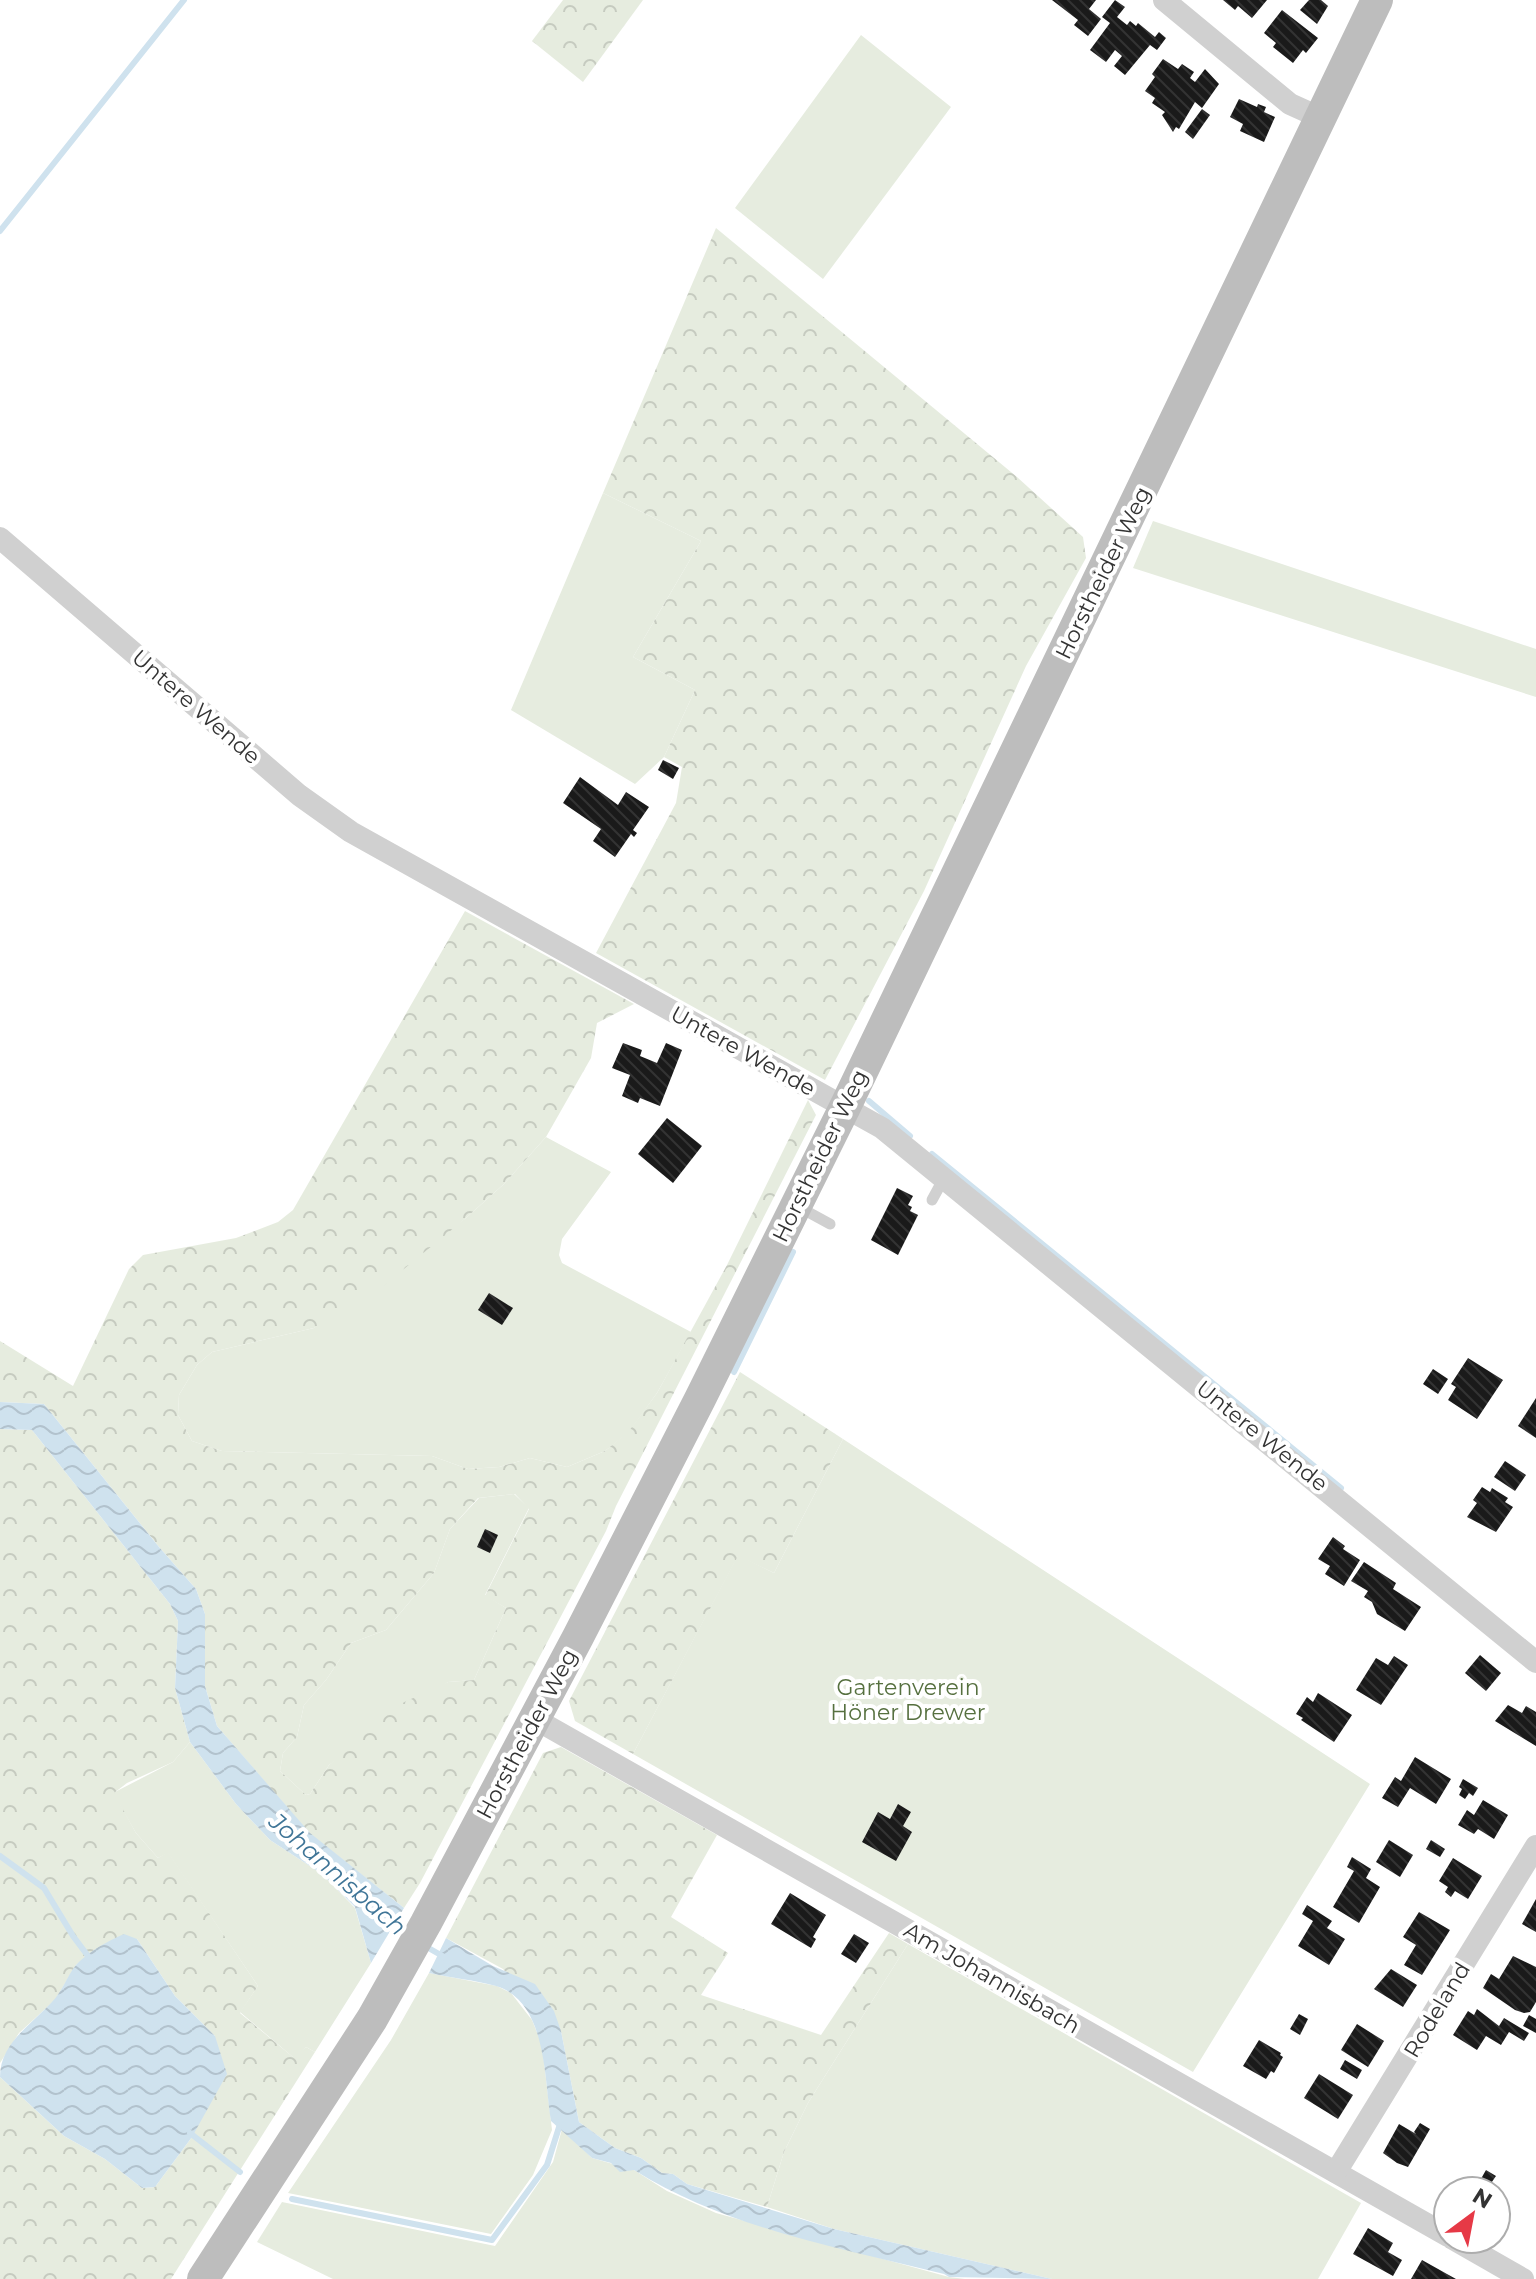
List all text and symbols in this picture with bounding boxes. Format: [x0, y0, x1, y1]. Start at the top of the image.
street label: Horstheider Weg [1050, 482, 1156, 664]
street label: Untere Wende [126, 644, 266, 770]
street label: Untere Wende [666, 1000, 820, 1102]
street label: Horstheider Weg [767, 1065, 873, 1247]
street label: Untere Wende [1191, 1375, 1333, 1497]
street label: Horstheider Weg [471, 1644, 583, 1824]
park label: Gartenverein Höner Drewer [830, 1674, 986, 1726]
water label: Johannisbach [263, 1806, 412, 1941]
street label: Am Johannisbach [899, 1917, 1085, 2039]
street label: Rodeland [1398, 1957, 1476, 2063]
north arrow [1432, 2175, 1512, 2255]
text: N [1468, 2182, 1497, 2215]

